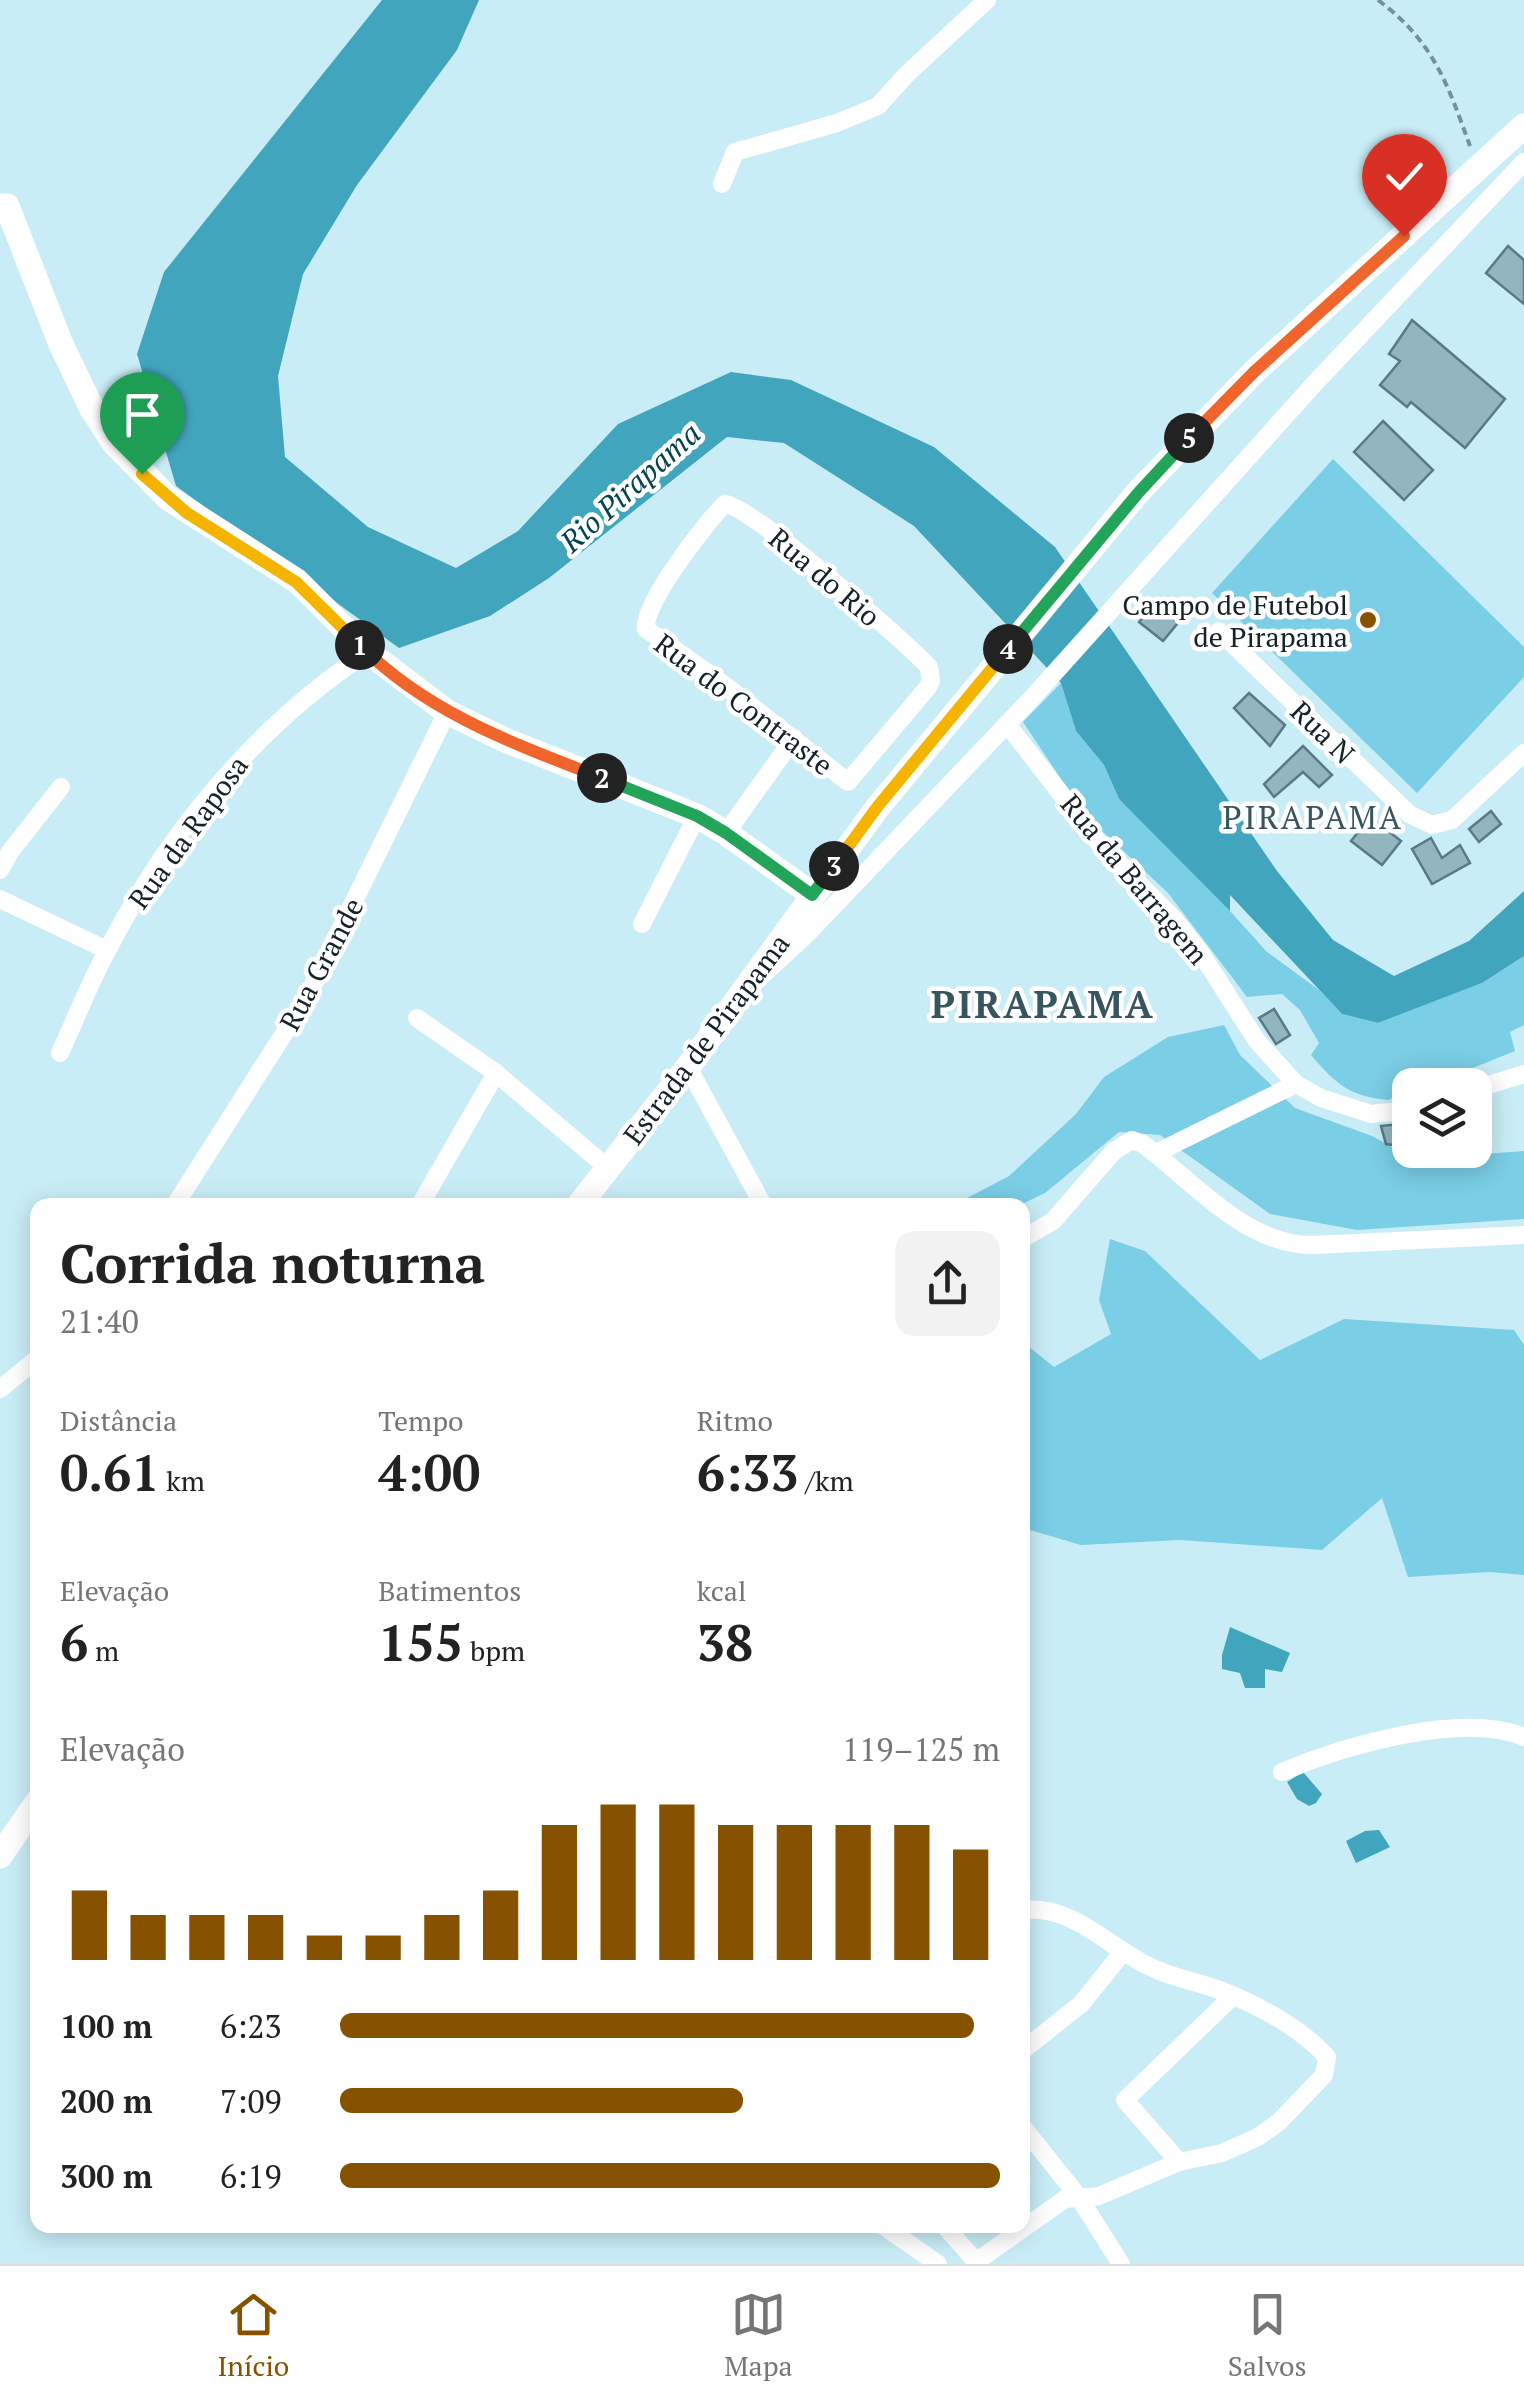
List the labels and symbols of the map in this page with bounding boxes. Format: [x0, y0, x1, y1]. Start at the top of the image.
pin [1362, 134, 1447, 237]
pin [100, 372, 185, 475]
water label: Rio Pirapama [551, 413, 709, 561]
pin: 5 [1164, 413, 1214, 463]
street label: Rua do Rio [762, 520, 888, 634]
place label: Campo de Futebol de Pirapama [1122, 586, 1348, 655]
marker: Campo de Futebol de Pirapama [1357, 609, 1379, 631]
pin: 1 [335, 620, 385, 670]
pin: 4 [983, 624, 1033, 674]
street label: Rua do Contraste [647, 625, 841, 783]
street label: Rua N [1283, 693, 1363, 771]
street label: Rua da Raposa [120, 748, 256, 916]
pin: 2 [577, 753, 627, 803]
street label: Rua da Barragem [1053, 786, 1217, 972]
district label: PIRAPAMA [1223, 796, 1403, 838]
pin: 3 [809, 841, 859, 891]
street label: Rua Grande [271, 891, 371, 1037]
street label: Estrada de Pirapama [615, 926, 797, 1152]
district label: PIRAPAMA [931, 979, 1155, 1029]

